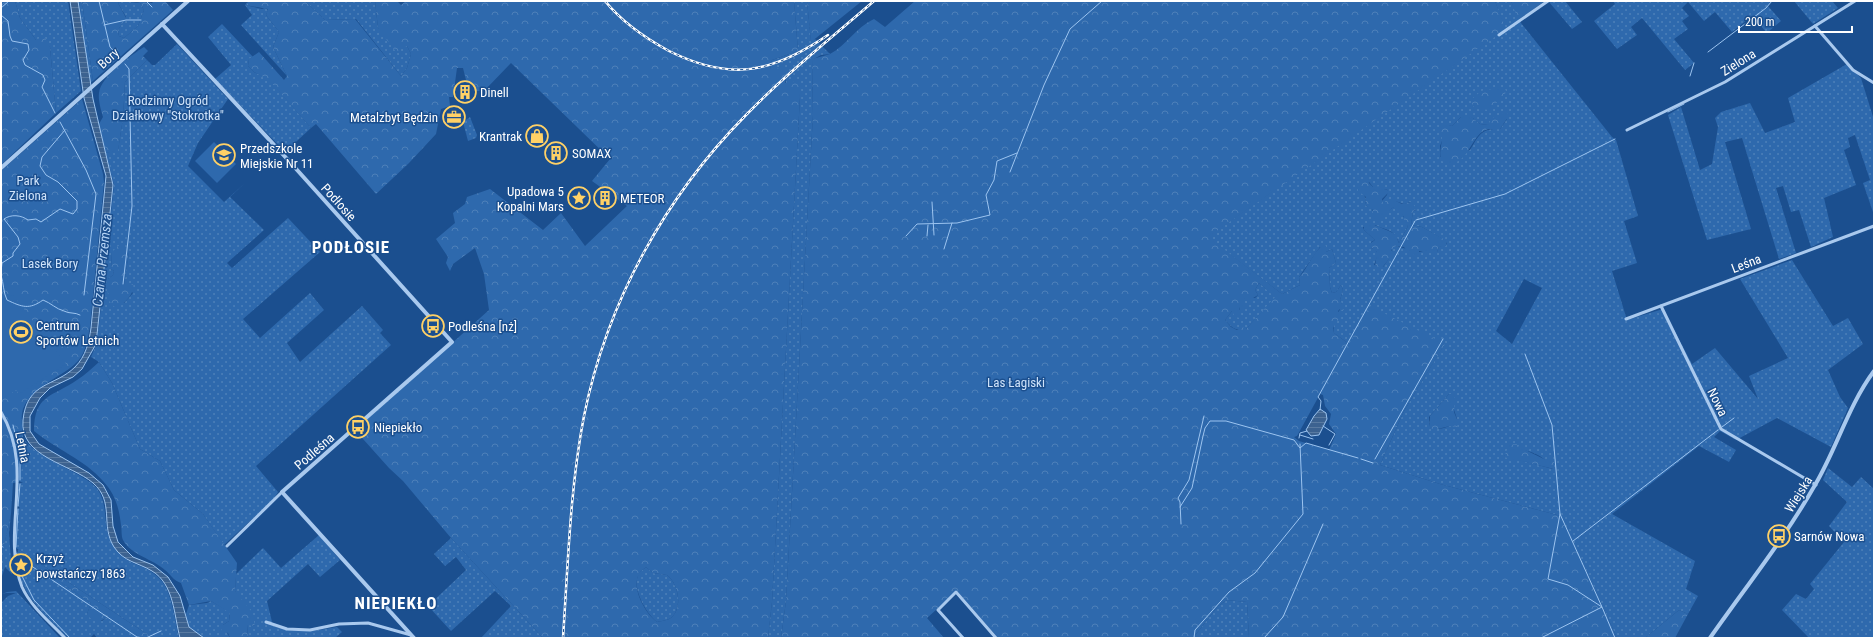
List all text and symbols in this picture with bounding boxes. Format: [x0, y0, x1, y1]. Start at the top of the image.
scale bar [1739, 8, 1852, 34]
text: 200 m [1745, 15, 1775, 29]
street label: Bory [95, 45, 122, 72]
street label: Zielona [1718, 46, 1758, 79]
building icon: Dinell [452, 79, 478, 105]
place label: Dinell [480, 85, 509, 100]
park label: Rodzinny Ogród Działkowy "Stokrotka" [112, 93, 224, 123]
office icon: Metalzbyt Będzin [441, 104, 467, 130]
place label: Metalzbyt Będzin [350, 110, 438, 125]
shop icon: Krantrak [524, 123, 550, 149]
place label: Krantrak [479, 129, 522, 144]
building icon: SOMAX [543, 140, 569, 166]
place label: Przedszkole Miejskie Nr 11 [240, 141, 314, 171]
school or university icon: Przedszkole Miejskie Nr 11 [211, 142, 237, 168]
place label: SOMAX [572, 146, 611, 161]
park label: Park Zielona [9, 173, 47, 203]
street label: Podłosie [318, 181, 359, 224]
place label: Upadowa 5 Kopalni Mars [497, 184, 564, 214]
place icon: Upadowa 5 Kopalni Mars [566, 185, 592, 211]
building icon: METEOR [592, 185, 618, 211]
place label: METEOR [620, 191, 664, 206]
water label: Czarna Przemsza [89, 213, 115, 307]
district label: PODŁOSIE [312, 237, 390, 257]
street label: Leśna [1729, 251, 1763, 276]
park label: Lasek Bory [22, 256, 79, 271]
bus stop icon: Podleśna [nż] [420, 313, 446, 339]
place label: Centrum Sportów Letnich [36, 318, 119, 348]
sports icon: Centrum Sportów Letnich [8, 319, 34, 345]
place label: Podleśna [nż] [448, 319, 517, 334]
park label: Las Łagiski [987, 375, 1045, 390]
street label: Nowa [1704, 386, 1731, 419]
bus stop icon: Niepiekło [345, 414, 371, 440]
place label: Niepiekło [374, 420, 422, 435]
street label: Letnia [12, 430, 33, 464]
street label: Podleśna [291, 430, 337, 473]
street label: Wiejska [1781, 473, 1815, 515]
bus stop icon: Sarnów Nowa [1766, 523, 1792, 549]
place label: Sarnów Nowa [1794, 529, 1864, 544]
place label: Krzyż powstańczy 1863 [36, 551, 125, 581]
place icon: Krzyż powstańczy 1863 [8, 552, 34, 578]
district label: NIEPIEKŁO [354, 593, 438, 613]

